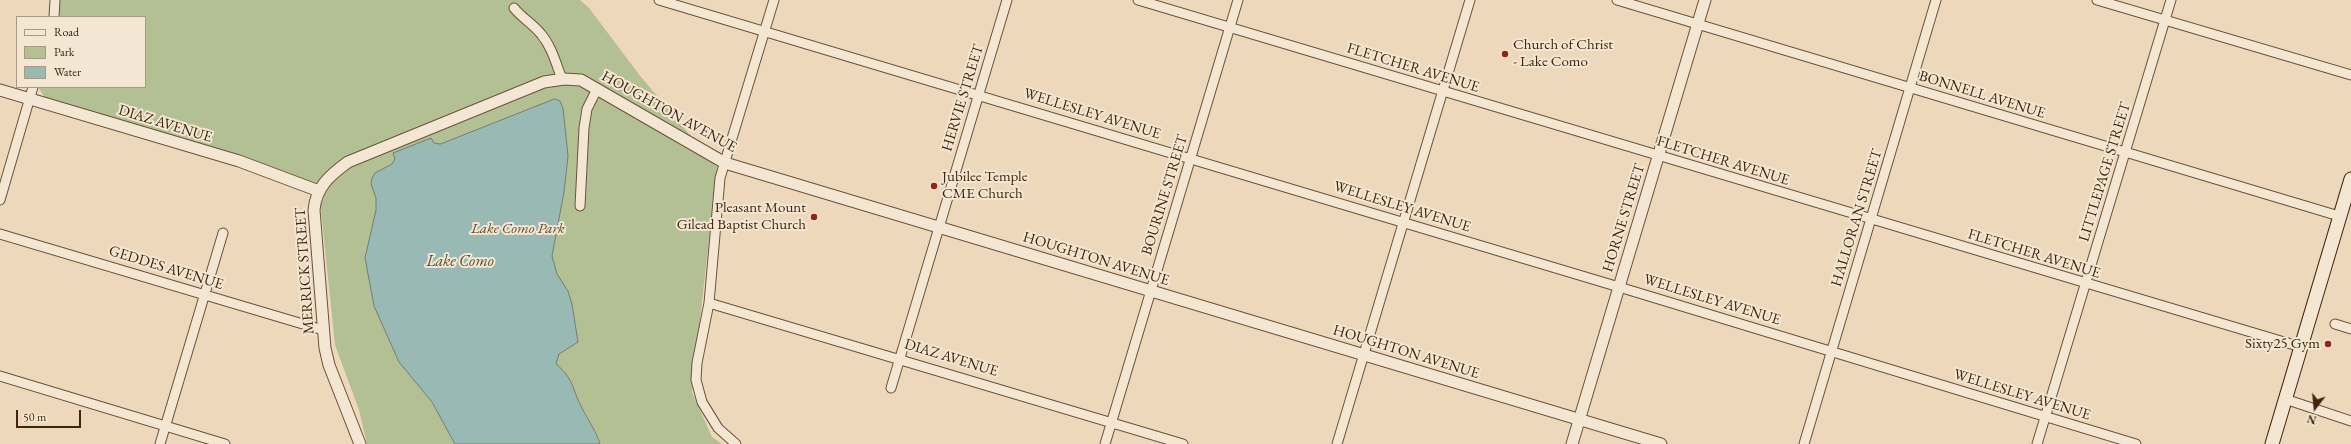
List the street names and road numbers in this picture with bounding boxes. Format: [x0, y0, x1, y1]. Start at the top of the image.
street label: FLETCHER AVENUE [1344, 39, 1482, 97]
street label: HERVIE STREET [938, 42, 988, 154]
street label: HOUGHTON AVENUE [598, 67, 740, 157]
street label: BONNELL AVENUE [1917, 67, 2047, 123]
street label: WELLESLEY AVENUE [1021, 85, 1163, 143]
street label: LITTLEPAGE STREET [2075, 100, 2135, 244]
street label: DIAZ AVENUE [116, 101, 214, 147]
street label: FLETCHER AVENUE [1654, 132, 1792, 190]
street label: BOURINE STREET [1138, 133, 1192, 257]
street label: HALLORAN STREET [1828, 147, 1886, 289]
street label: HORNE STREET [1599, 162, 1649, 274]
street label: WELLESLEY AVENUE [1331, 178, 1473, 236]
street label: MERRICK STREET [292, 207, 318, 335]
street label: FLETCHER AVENUE [1965, 225, 2103, 283]
street label: HOUGHTON AVENUE [1021, 228, 1171, 290]
street label: GEDDES AVENUE [107, 242, 225, 294]
street label: WELLESLEY AVENUE [1641, 271, 1783, 329]
street label: HOUGHTON AVENUE [1331, 321, 1481, 383]
street label: DIAZ AVENUE [902, 335, 1000, 381]
street label: WELLESLEY AVENUE [1951, 366, 2093, 424]

